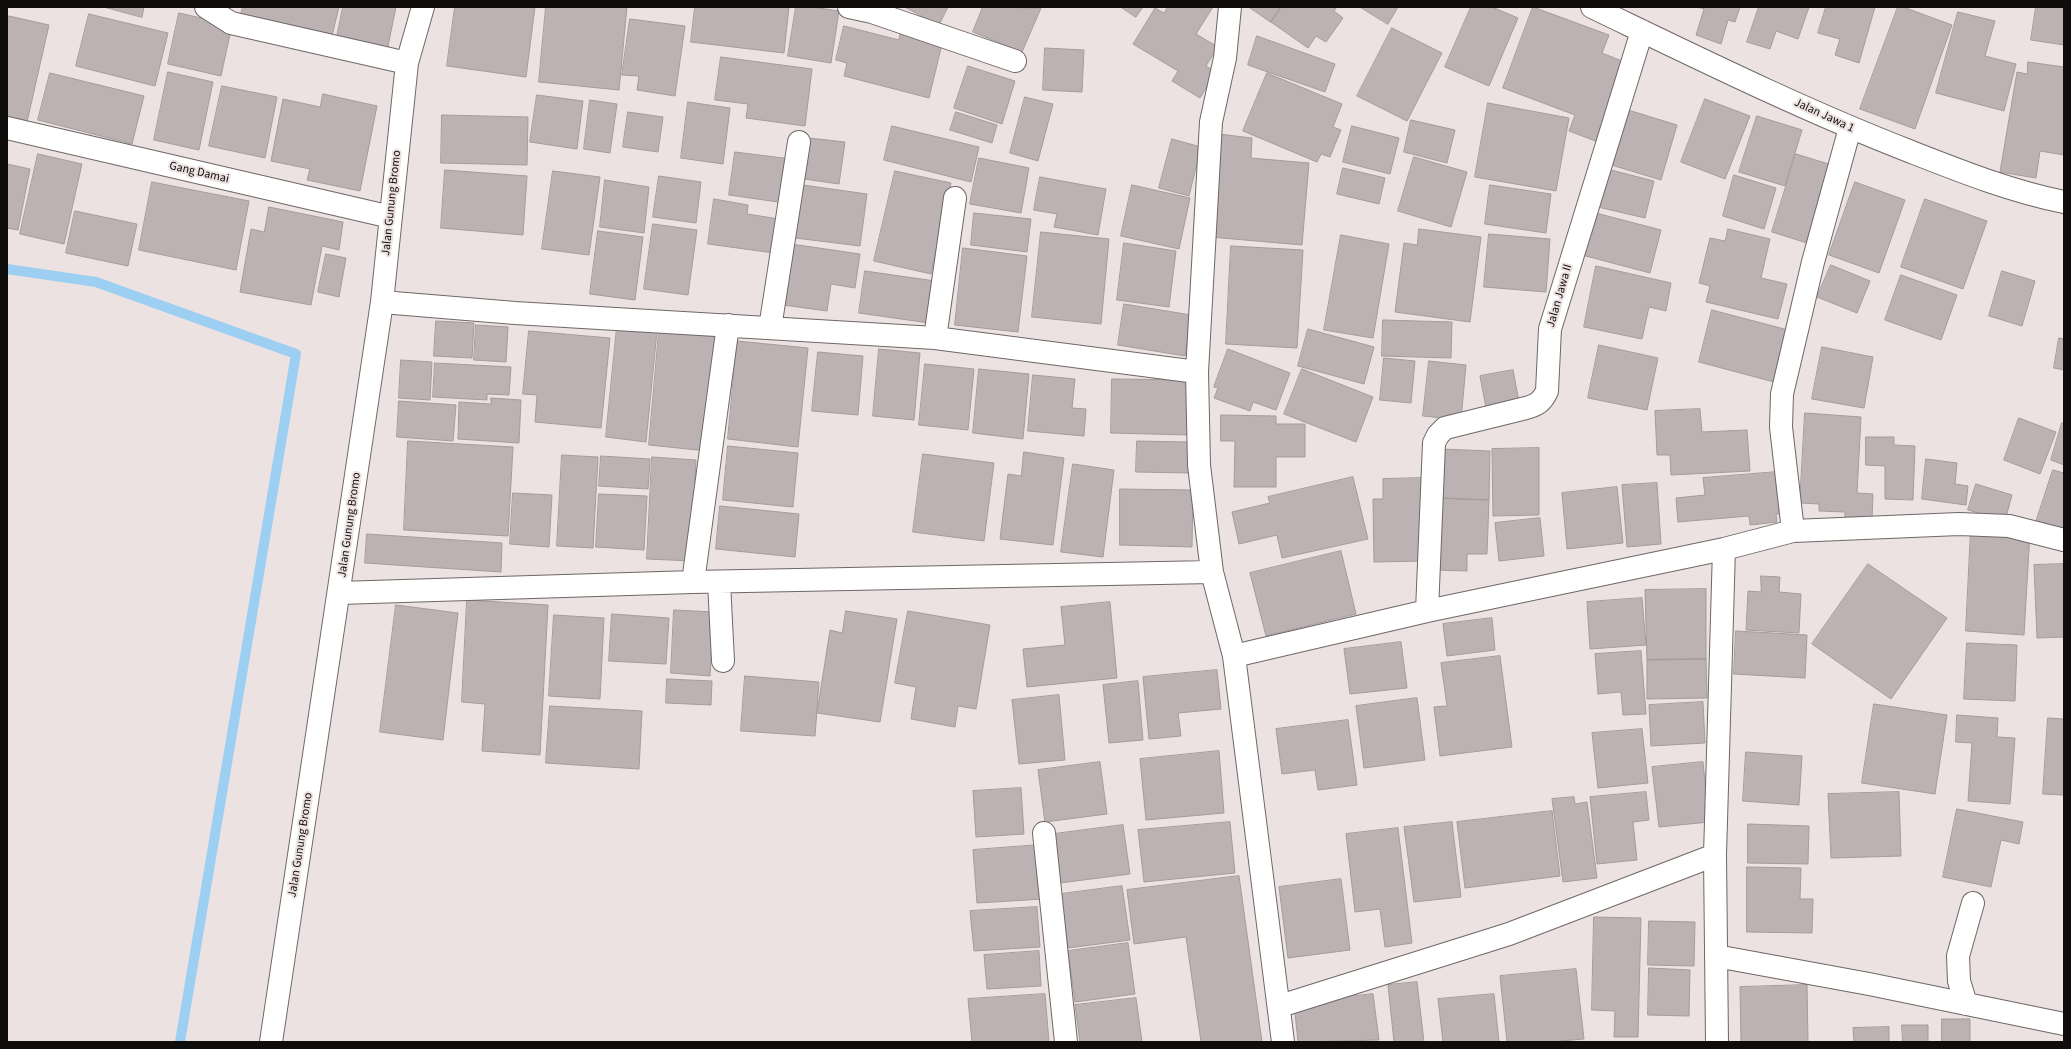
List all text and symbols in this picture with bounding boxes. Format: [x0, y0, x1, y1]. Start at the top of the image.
street label: Jalan Jawa 1 [1792, 96, 1856, 136]
street label: Jalan Gunung Bromo [379, 150, 405, 256]
street label: Gang Damai [168, 159, 230, 187]
street label: Jalan Jawa II [1544, 263, 1576, 329]
street label: Jalan Gunung Bromo [335, 472, 365, 578]
street label: Jalan Gunung Bromo [286, 792, 316, 898]

